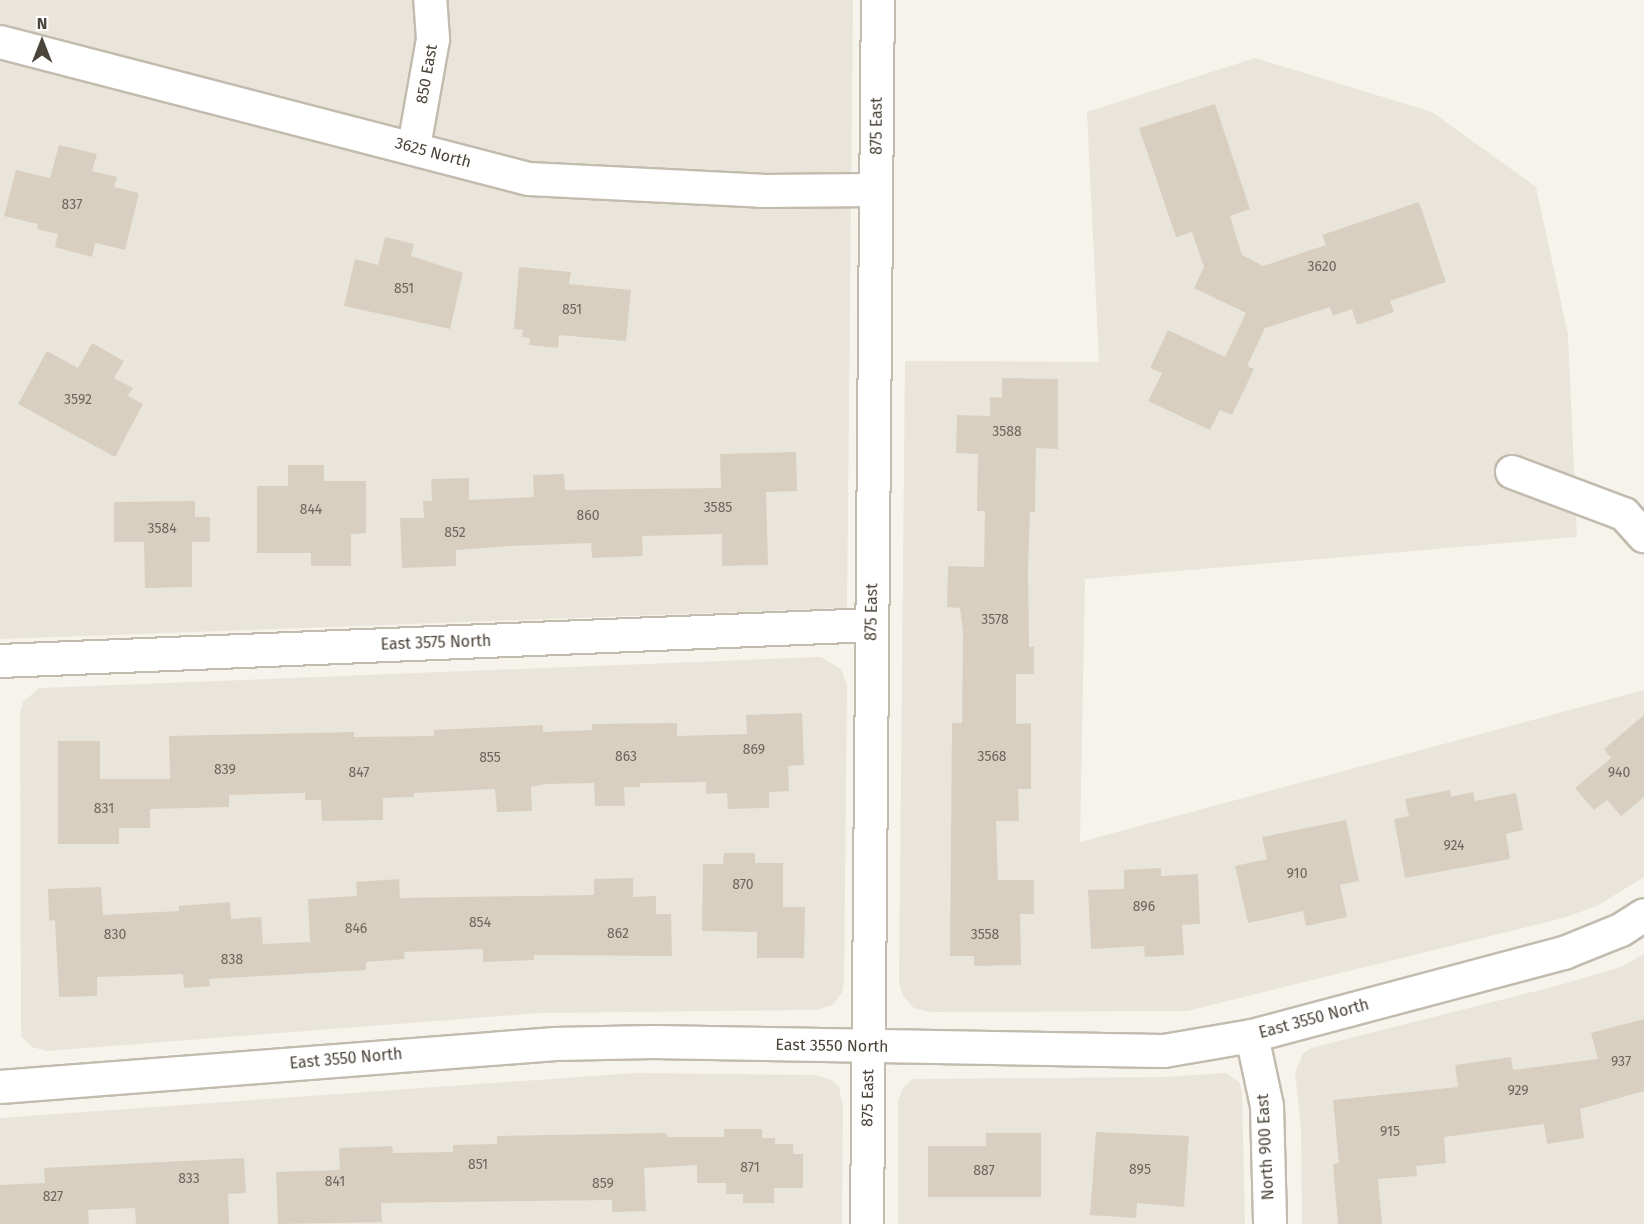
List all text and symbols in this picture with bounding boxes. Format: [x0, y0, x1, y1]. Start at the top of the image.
north arrow [12, 12, 72, 72]
text: N [37, 14, 47, 33]
street label: 850 East [412, 43, 442, 105]
street label: 875 East [867, 97, 887, 155]
street label: 3625 North [393, 134, 473, 172]
house number: 837 [62, 197, 82, 213]
house number: 3620 [1307, 259, 1337, 275]
house number: 851 [394, 281, 414, 297]
house number: 851 [562, 302, 582, 318]
house number: 3592 [64, 392, 92, 408]
house number: 3588 [992, 424, 1022, 440]
house number: 3585 [704, 500, 732, 516]
house number: 844 [300, 502, 322, 518]
house number: 860 [577, 508, 599, 524]
house number: 3584 [147, 521, 177, 537]
house number: 852 [444, 525, 466, 541]
street label: 875 East [862, 583, 882, 641]
house number: 3578 [981, 612, 1009, 628]
street label: East 3575 North [380, 631, 492, 655]
house number: 869 [743, 742, 765, 758]
house number: 863 [615, 749, 637, 765]
house number: 3568 [977, 749, 1007, 765]
house number: 855 [479, 750, 501, 766]
house number: 839 [214, 762, 236, 778]
house number: 847 [348, 765, 370, 781]
house number: 940 [1608, 765, 1630, 781]
house number: 831 [94, 801, 114, 817]
house number: 924 [1443, 838, 1465, 854]
house number: 910 [1287, 866, 1307, 882]
house number: 870 [732, 877, 754, 893]
house number: 896 [1133, 899, 1155, 915]
house number: 854 [469, 915, 491, 931]
house number: 846 [345, 921, 367, 937]
house number: 862 [607, 926, 629, 942]
house number: 830 [104, 927, 126, 943]
house number: 3558 [971, 927, 999, 943]
house number: 838 [221, 952, 243, 968]
street label: East 3550 North [1257, 995, 1371, 1043]
street label: East 3550 North [775, 1035, 889, 1057]
street label: East 3550 North [289, 1045, 403, 1073]
house number: 937 [1611, 1054, 1631, 1070]
street label: 875 East [858, 1069, 878, 1127]
house number: 929 [1507, 1083, 1529, 1099]
street label: North 900 East [1254, 1093, 1278, 1201]
house number: 915 [1380, 1124, 1400, 1140]
house number: 851 [468, 1157, 488, 1173]
house number: 871 [740, 1160, 760, 1176]
house number: 895 [1129, 1162, 1151, 1178]
house number: 887 [973, 1163, 995, 1179]
house number: 833 [178, 1171, 200, 1187]
house number: 841 [325, 1174, 345, 1190]
house number: 859 [592, 1176, 614, 1192]
house number: 827 [43, 1189, 63, 1205]

